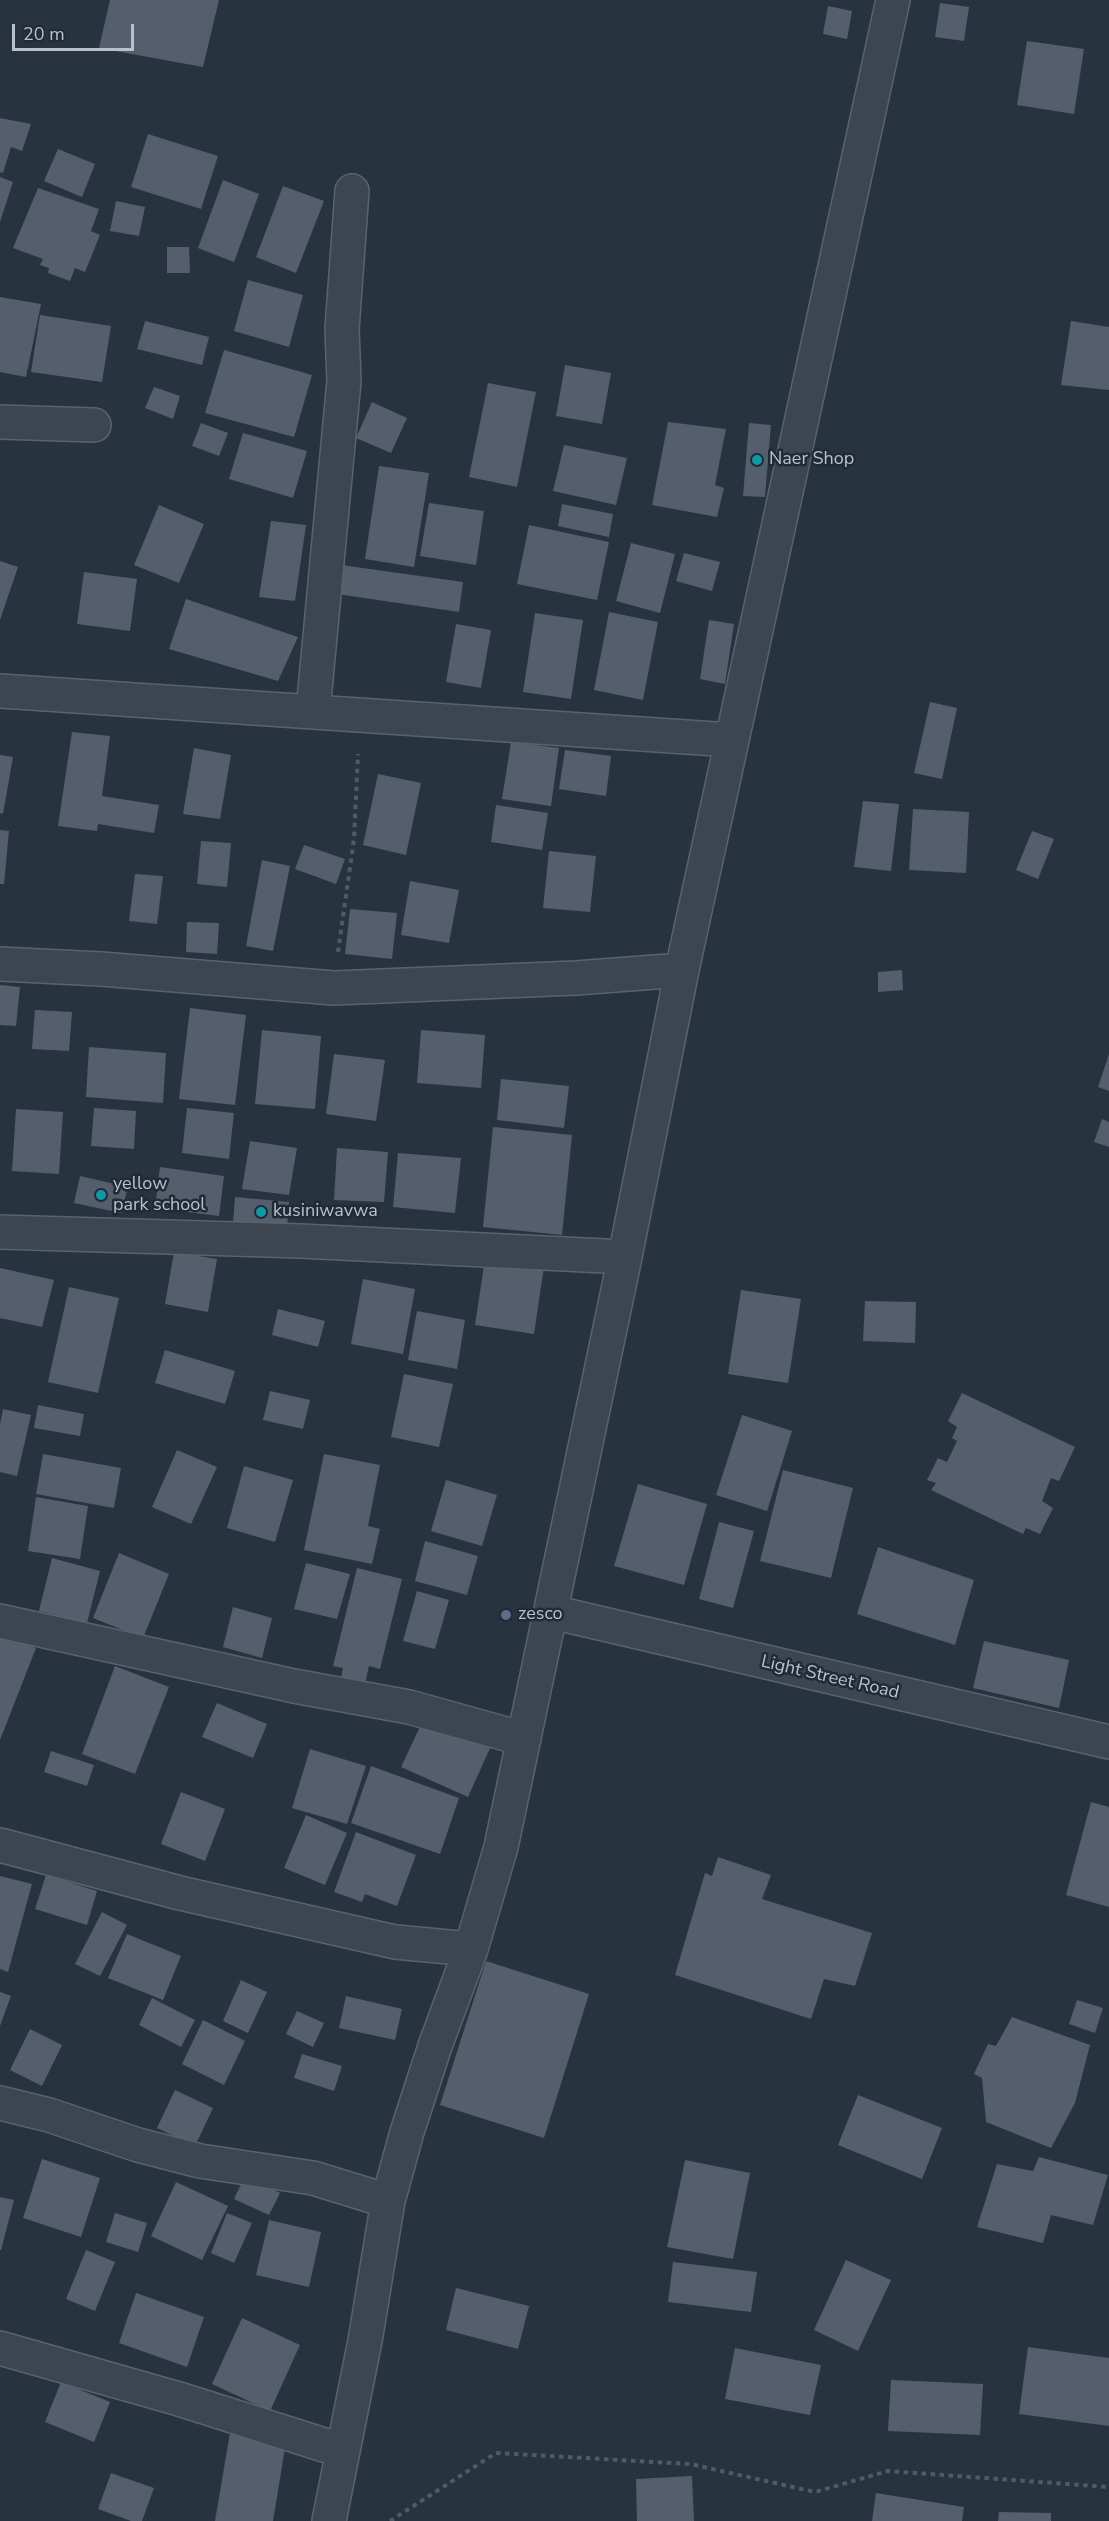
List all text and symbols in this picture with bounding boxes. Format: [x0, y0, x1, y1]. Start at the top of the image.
scale bar [15, 12, 136, 50]
text: 20 m [23, 22, 65, 46]
place label: Naer Shop [769, 449, 854, 471]
marker: Naer Shop [750, 453, 764, 467]
place label: yellow park school [113, 1174, 206, 1216]
marker: yellow park school [94, 1188, 108, 1202]
place label: kusiniwavwa [273, 1201, 378, 1223]
marker: kusiniwavwa [254, 1205, 268, 1219]
place label: zesco [518, 1604, 563, 1626]
marker: zesco [499, 1608, 513, 1622]
street label: Light Street Road [759, 1652, 901, 1704]

